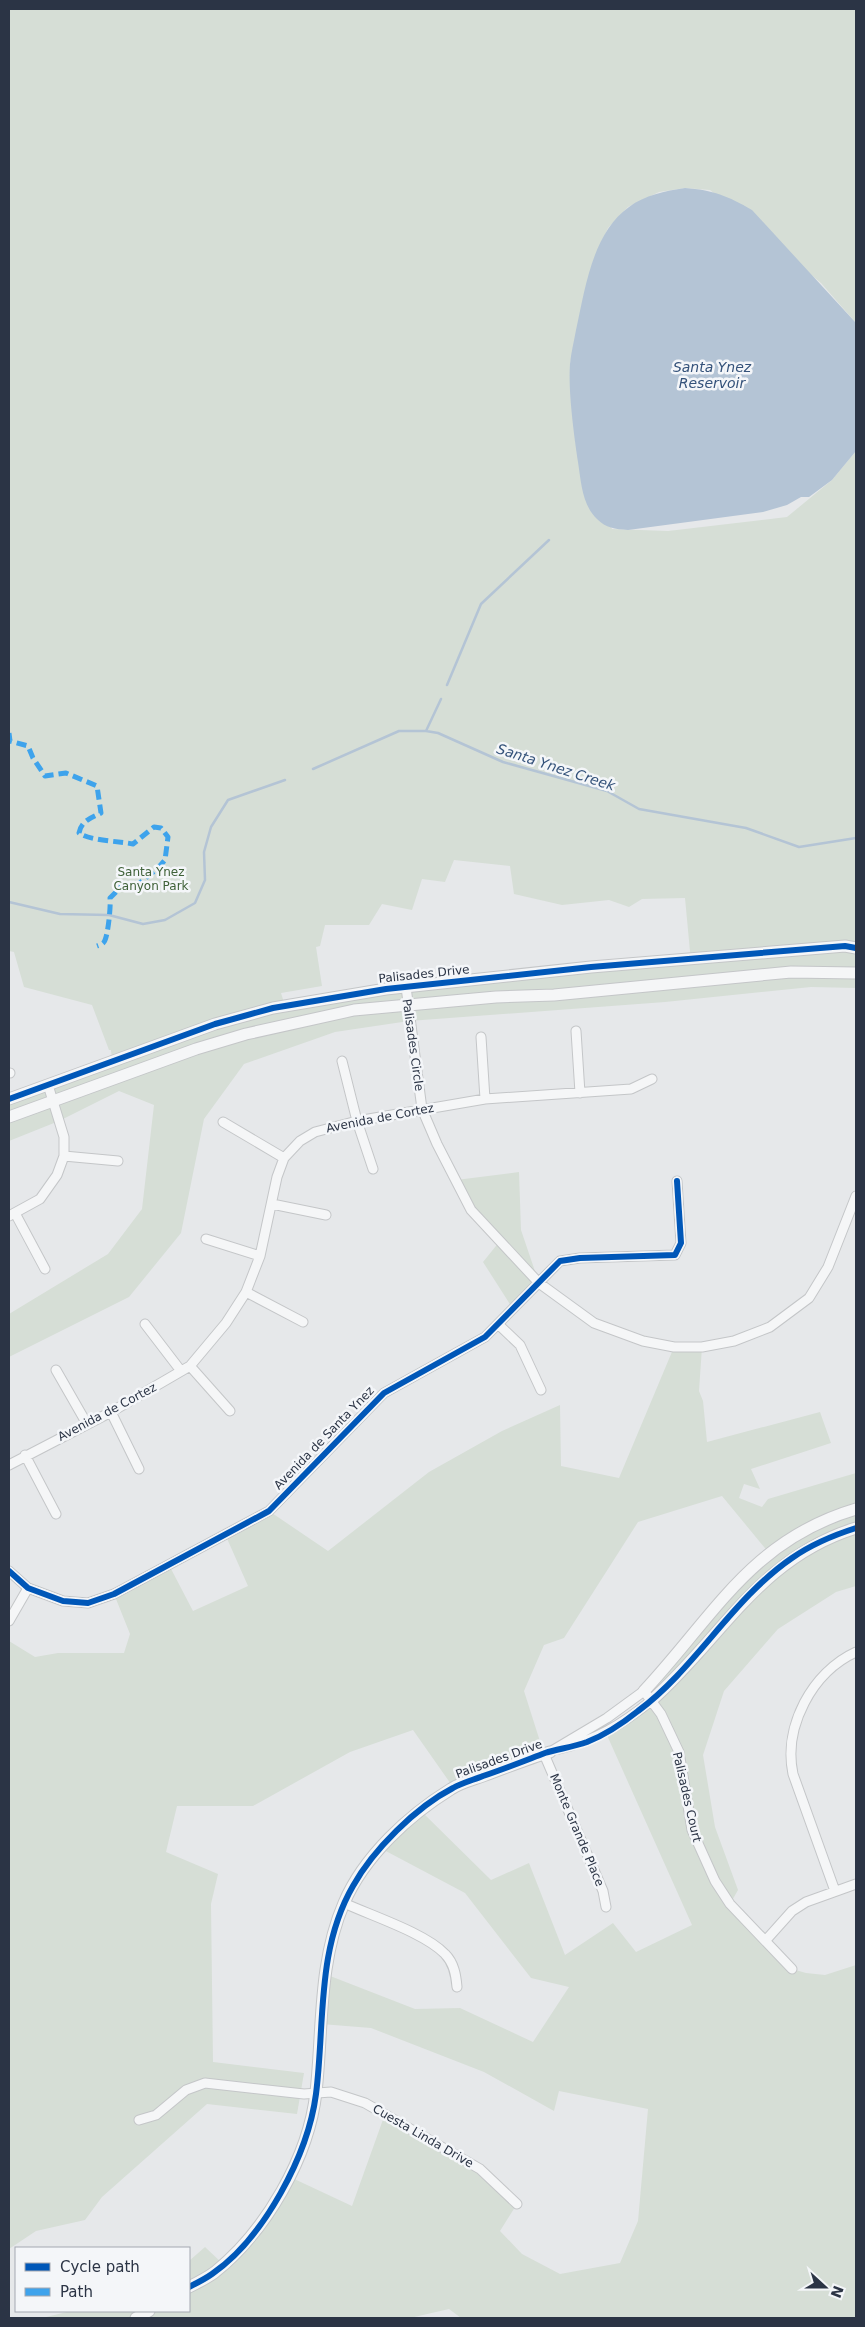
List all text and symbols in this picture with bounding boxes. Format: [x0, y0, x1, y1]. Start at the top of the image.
water label: Santa Ynez Reservoir [673, 359, 752, 391]
water label: Santa Ynez Creek [495, 740, 618, 794]
park label: Santa Ynez Canyon Park [113, 865, 189, 893]
street label: Palisades Drive [378, 962, 470, 986]
street label: Palisades Circle [400, 998, 426, 1092]
street label: Avenida de Cortez [325, 1101, 435, 1135]
street label: Avenida de Cortez [55, 1380, 159, 1444]
street label: Avenida de Santa Ynez [271, 1384, 377, 1492]
street label: Palisades Drive [454, 1737, 544, 1781]
street label: Palisades Court [670, 1750, 704, 1844]
street label: Monte Grande Place [547, 1772, 607, 1888]
street label: Cuesta Linda Drive [370, 2101, 476, 2171]
legend [15, 2247, 190, 2312]
text: Cycle path [60, 2258, 140, 2276]
north arrow [800, 2262, 850, 2312]
text: Path [60, 2283, 93, 2301]
text: N [828, 2283, 847, 2300]

